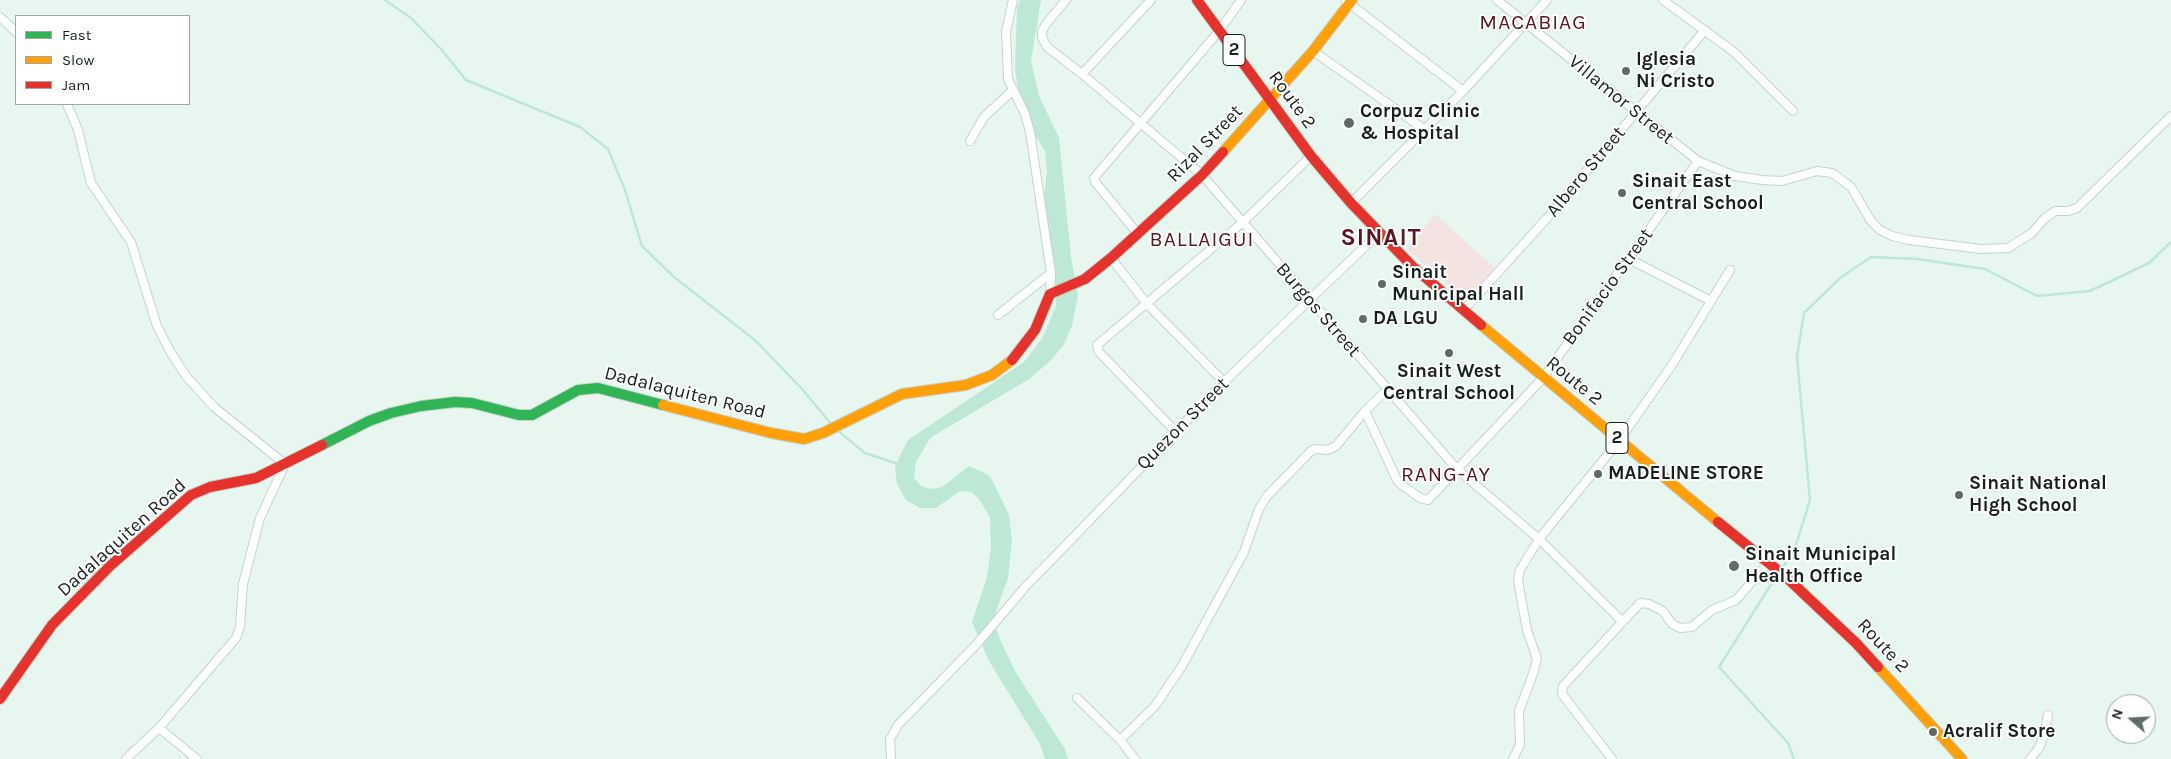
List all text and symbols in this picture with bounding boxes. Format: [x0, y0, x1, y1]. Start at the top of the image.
district label: MACABIAG [1478, 10, 1588, 36]
legend [15, 15, 190, 105]
text: Fast [62, 26, 91, 44]
road number: 2 [1223, 34, 1245, 66]
place label: Iglesia Ni Cristo [1636, 49, 1715, 93]
text: Slow [62, 51, 94, 69]
street label: Villamor Street [1564, 51, 1678, 149]
marker: Iglesia Ni Cristo [1620, 65, 1632, 77]
street label: Route 2 [1263, 67, 1321, 133]
text: Jam [62, 76, 90, 94]
street label: Rizal Street [1162, 101, 1248, 187]
place label: Corpuz Clinic & Hospital [1360, 101, 1480, 145]
marker: Corpuz Clinic & Hospital [1342, 116, 1356, 130]
street label: Albero Street [1542, 122, 1630, 222]
place label: Sinait East Central School [1632, 171, 1764, 215]
marker: Sinait East Central School [1616, 187, 1628, 199]
district label: SINAIT [1340, 224, 1422, 252]
street label: Bonifacio Street [1558, 224, 1658, 350]
district label: BALLAIGUI [1148, 227, 1256, 253]
street label: Burgos Street [1271, 258, 1365, 362]
place label: Sinait Municipal Hall [1392, 262, 1524, 306]
marker: Sinait Municipal Hall [1376, 278, 1388, 290]
place label: DA LGU [1373, 308, 1438, 330]
marker: DA LGU [1357, 313, 1369, 325]
marker: Sinait West Central School [1443, 347, 1455, 359]
street label: Route 2 [1541, 351, 1607, 411]
place label: Sinait West Central School [1383, 361, 1515, 405]
street label: Dadalaquiten Road [602, 362, 768, 424]
street label: Quezon Street [1132, 373, 1234, 475]
road number: 2 [1606, 422, 1628, 453]
district label: RANG-AY [1400, 462, 1492, 488]
place label: MADELINE STORE [1608, 463, 1764, 485]
marker: MADELINE STORE [1592, 468, 1604, 480]
place label: Sinait National High School [1969, 473, 2107, 517]
street label: Dadalaquiten Road [53, 474, 191, 602]
marker: Sinait National High School [1953, 489, 1965, 501]
place label: Sinait Municipal Health Office [1745, 544, 1896, 588]
marker: Sinait Municipal Health Office [1727, 559, 1741, 573]
street label: Route 2 [1852, 614, 1914, 678]
north arrow [2106, 694, 2156, 744]
text: N [2108, 707, 2127, 722]
place label: Acralif Store [1943, 721, 2055, 743]
marker: Acralif Store [1927, 726, 1939, 738]

